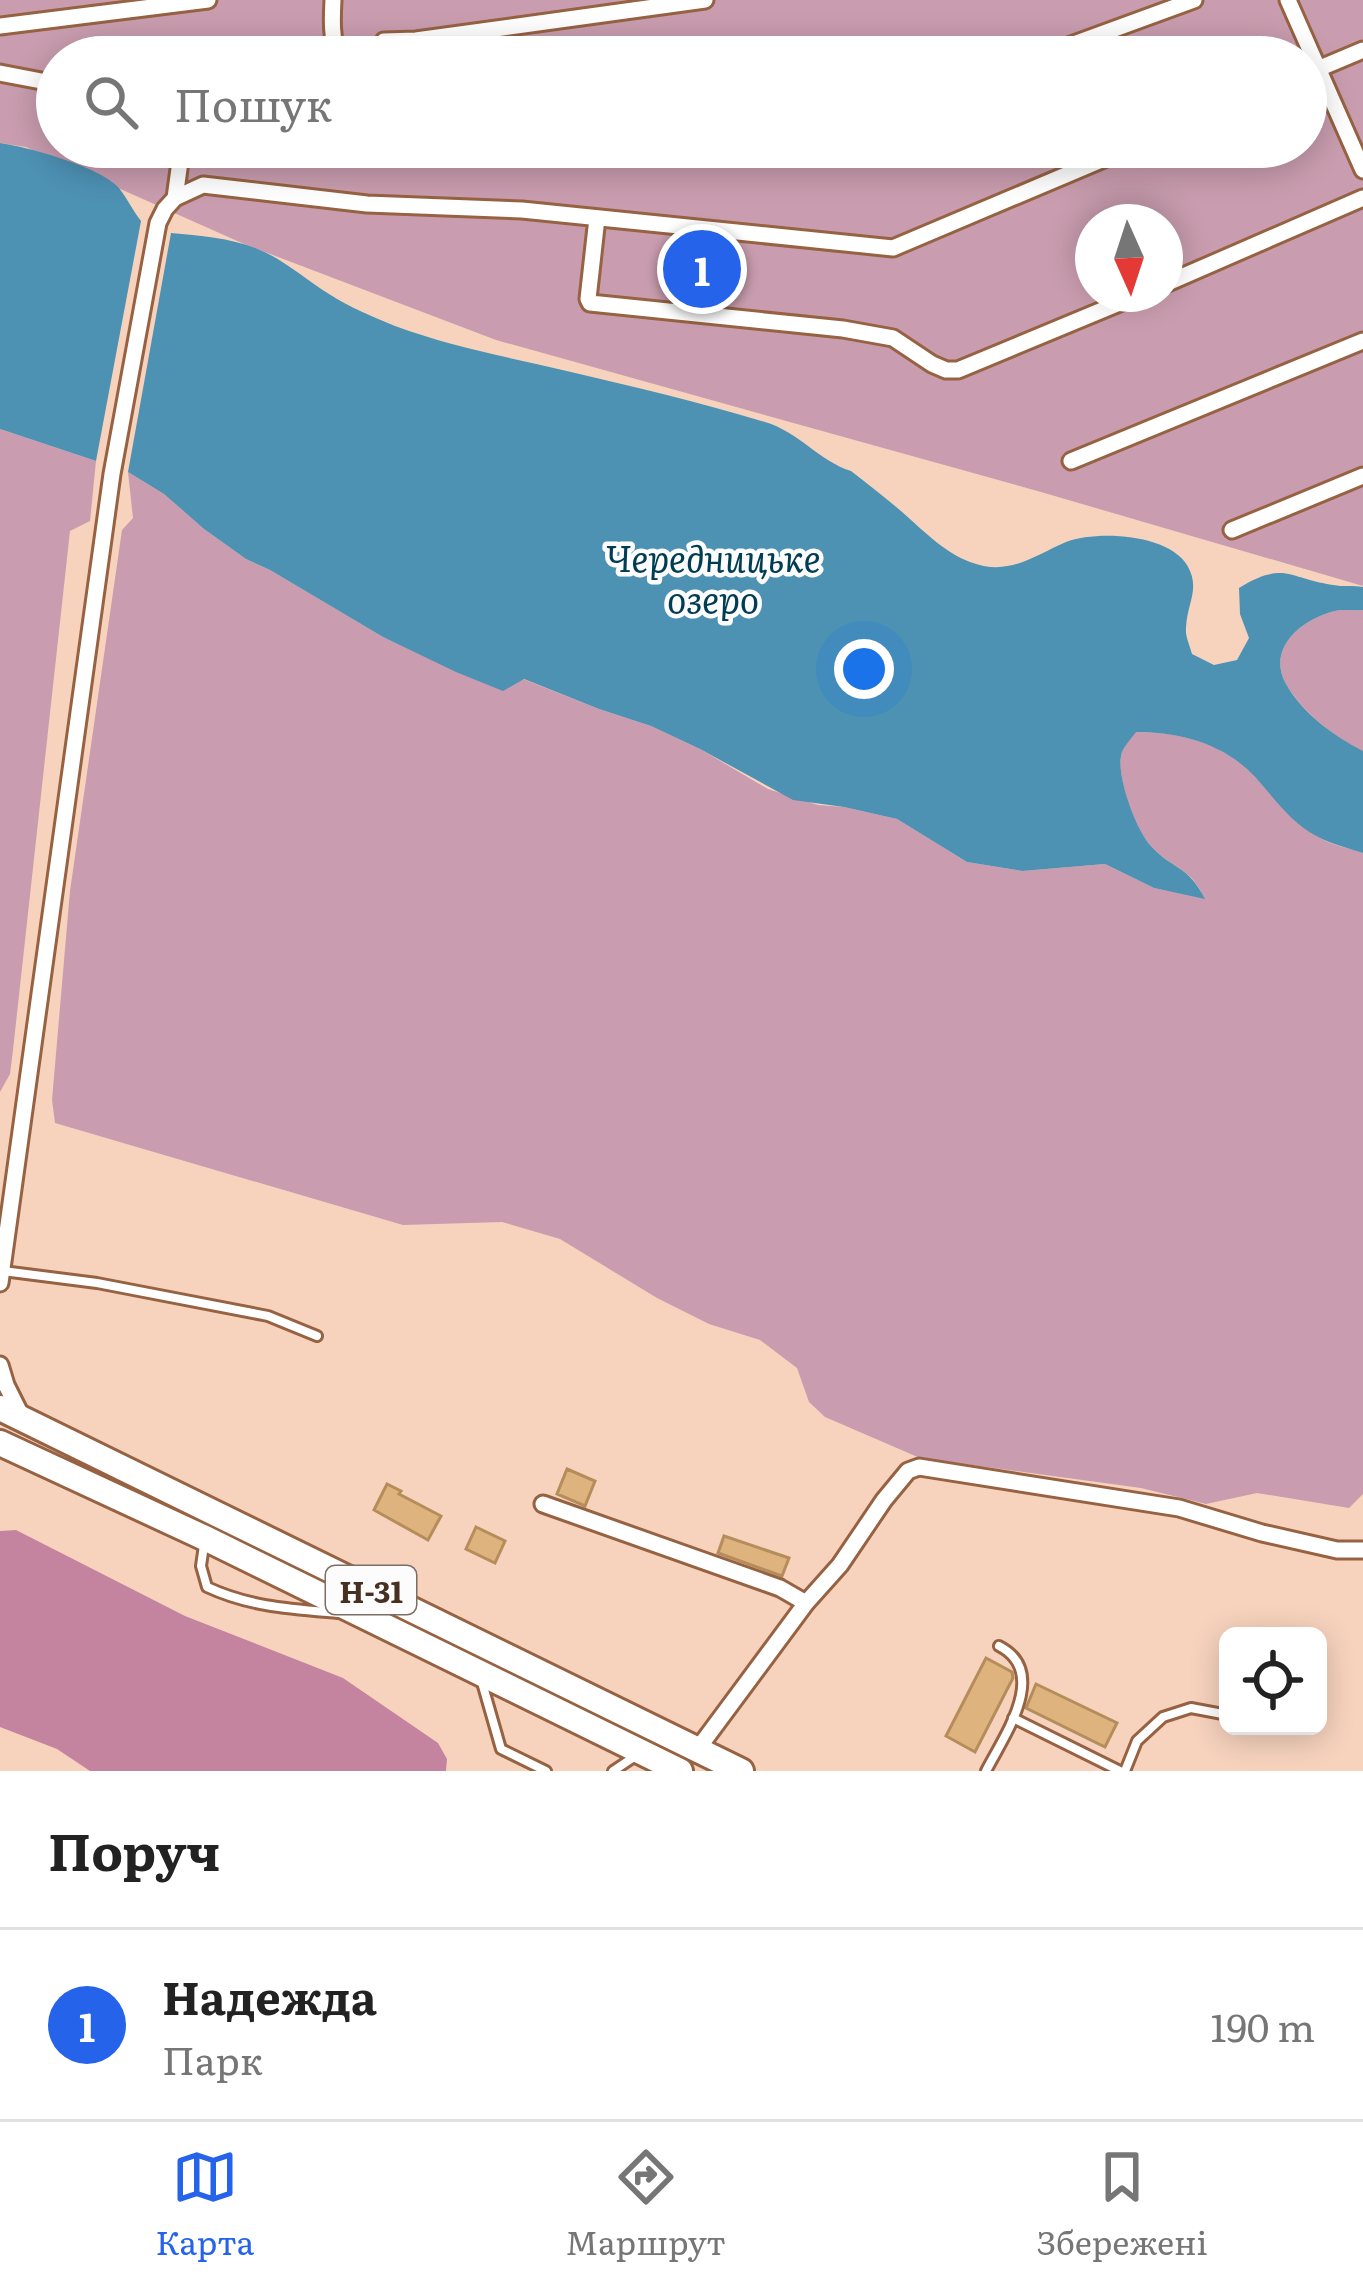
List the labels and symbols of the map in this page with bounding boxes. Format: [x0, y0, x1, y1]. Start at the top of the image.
north arrow [1075, 204, 1183, 312]
pin: 1 [663, 224, 741, 314]
water label: Чередницьке озеро [605, 530, 821, 624]
your location [834, 639, 894, 699]
road number: Н-31 [326, 1566, 416, 1614]

